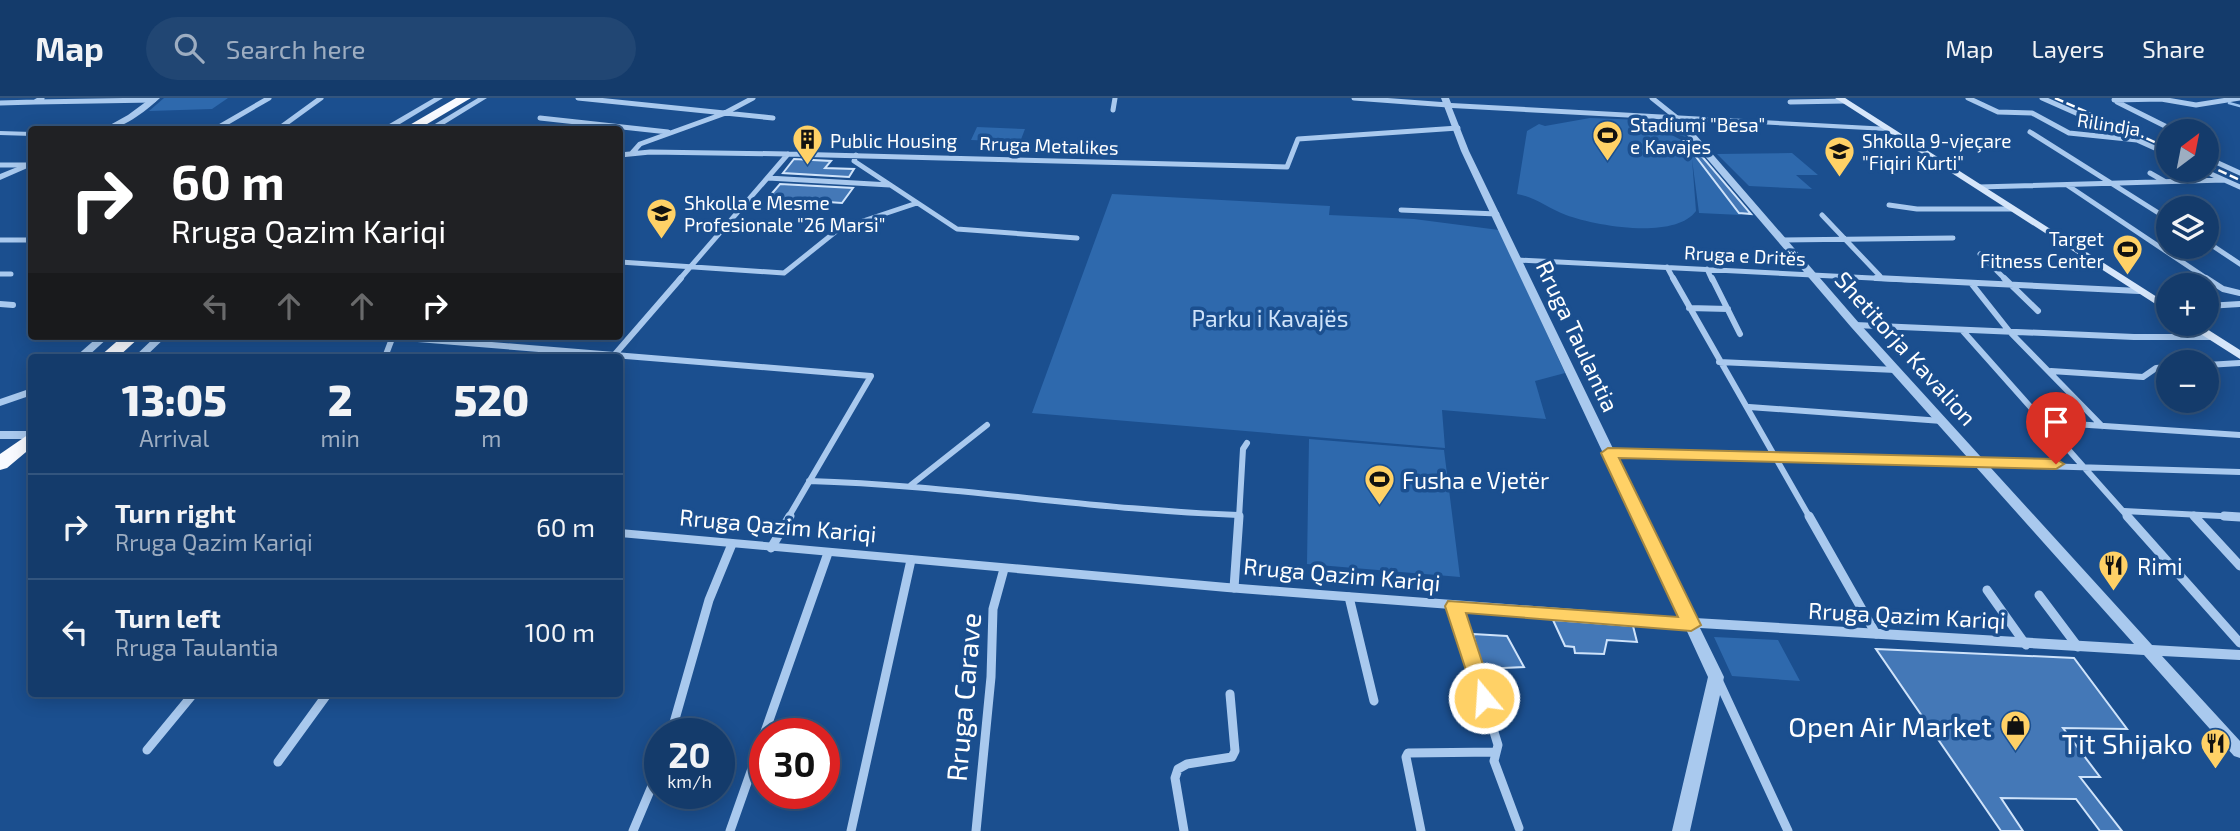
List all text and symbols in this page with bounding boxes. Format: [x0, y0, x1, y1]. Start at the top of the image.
search box [146, 17, 636, 80]
text: Map [35, 28, 104, 68]
icon: search [170, 29, 208, 67]
text: Search here [226, 33, 365, 64]
text: Map [1945, 34, 1993, 63]
text: Layers [2031, 34, 2104, 63]
text: Share [2142, 34, 2205, 63]
street label: Rilindja [2076, 108, 2142, 140]
place label: Stadiumi "Besa" e Kavajes [1630, 113, 1765, 158]
sports icon: Stadiumi "Besa" e Kavajes [1590, 118, 1624, 162]
north arrow [2156, 119, 2219, 182]
map controls [2156, 119, 2219, 413]
building icon: Public Housing [790, 123, 824, 167]
place label: Public Housing [830, 129, 957, 152]
place label: Shkolla 9-vjeçare "Fiqiri Kurti" [1862, 129, 2012, 174]
street label: Rruga Metalikes [979, 131, 1119, 159]
school or university icon: Shkolla 9-vjeçare "Fiqiri Kurti" [1822, 134, 1856, 178]
text: 60 m [171, 151, 285, 210]
icon: right [56, 154, 147, 245]
place label: Shkolla e Mesme Profesionale "26 Marsi" [684, 191, 885, 236]
school or university icon: Shkolla e Mesme Profesionale "26 Marsi" [644, 196, 678, 240]
button: layers [2156, 196, 2219, 259]
text: Rruga Qazim Kariqi [171, 211, 446, 249]
place label: Target Fitness Center [1980, 227, 2104, 272]
sports icon: Target Fitness Center [2110, 232, 2144, 276]
street label: Rruga e Dritës [1684, 240, 1806, 270]
street label: Rruga Taulantia [1531, 256, 1625, 416]
street label: Shetitorja Kavalion [1830, 265, 1982, 431]
button: + [2156, 273, 2219, 336]
icon: left [197, 287, 235, 325]
icon: ahead [270, 287, 308, 325]
icon: ahead [343, 287, 381, 325]
icon: right [416, 287, 454, 325]
park label: Parku i Kavajës [1192, 304, 1348, 332]
button: − [2156, 350, 2219, 413]
text: 13:05 [122, 374, 227, 424]
text: 2 [328, 374, 353, 424]
text: 520 [454, 374, 529, 424]
pin [2026, 392, 2086, 464]
icon: arrive [2037, 403, 2075, 441]
text: Arrival [139, 424, 209, 452]
text: min [321, 424, 360, 452]
text: m [481, 424, 501, 452]
sports icon: Fusha e Vjetër [1362, 463, 1396, 507]
place label: Fusha e Vjetër [1402, 466, 1549, 494]
text: Turn right [115, 497, 236, 528]
street label: Rruga Qazim Kariqi [678, 502, 878, 548]
icon: right [56, 508, 94, 546]
text: 60 m [536, 511, 595, 542]
text: Rruga Qazim Kariqi [115, 528, 313, 556]
restaurant icon: Rimi [2097, 549, 2131, 593]
street label: Rruga Qazim Kariqi [1242, 551, 1442, 597]
place label: Rimi [2137, 552, 2183, 580]
street label: Rruga Qazim Kariqi [1808, 596, 2006, 634]
text: Turn left [115, 602, 221, 633]
street label: Rruga Carave [939, 611, 987, 783]
icon: left [56, 613, 94, 651]
text: 100 m [525, 616, 595, 647]
text: Rruga Taulantia [115, 633, 278, 661]
position arrow [1447, 661, 1521, 735]
place label: Open Air Market [1788, 709, 1992, 743]
shop icon: Open Air Market [1998, 709, 2032, 753]
speed limit sign: 30 [749, 718, 840, 809]
place label: Tit Shijako [2062, 726, 2193, 760]
restaurant icon: Tit Shijako [2199, 726, 2233, 770]
text: 20 [668, 733, 711, 775]
text: km/h [667, 770, 712, 792]

